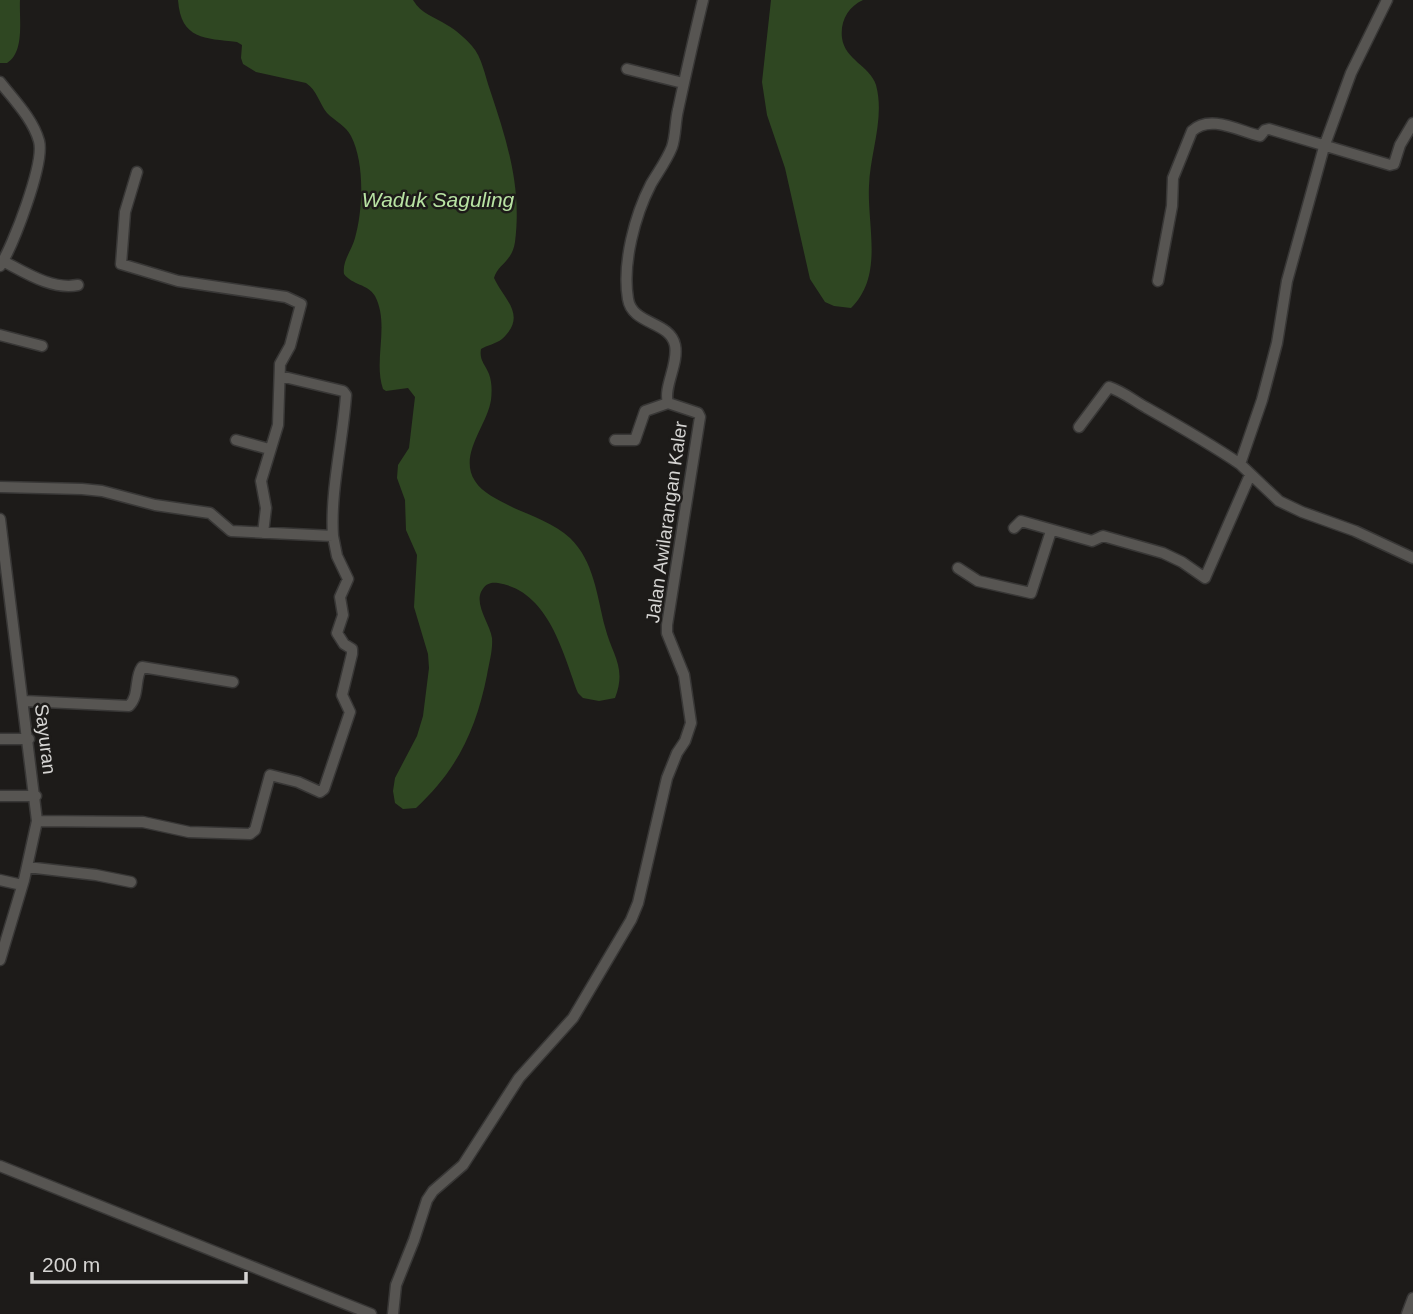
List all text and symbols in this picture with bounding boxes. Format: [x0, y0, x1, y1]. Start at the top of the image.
water label: Waduk Saguling [362, 188, 515, 211]
street label: Jalan Awilarangan Kaler [642, 419, 691, 624]
street label: Sayuran [31, 703, 60, 775]
scale bar [32, 1240, 245, 1284]
text: 200 m [42, 1253, 100, 1276]

